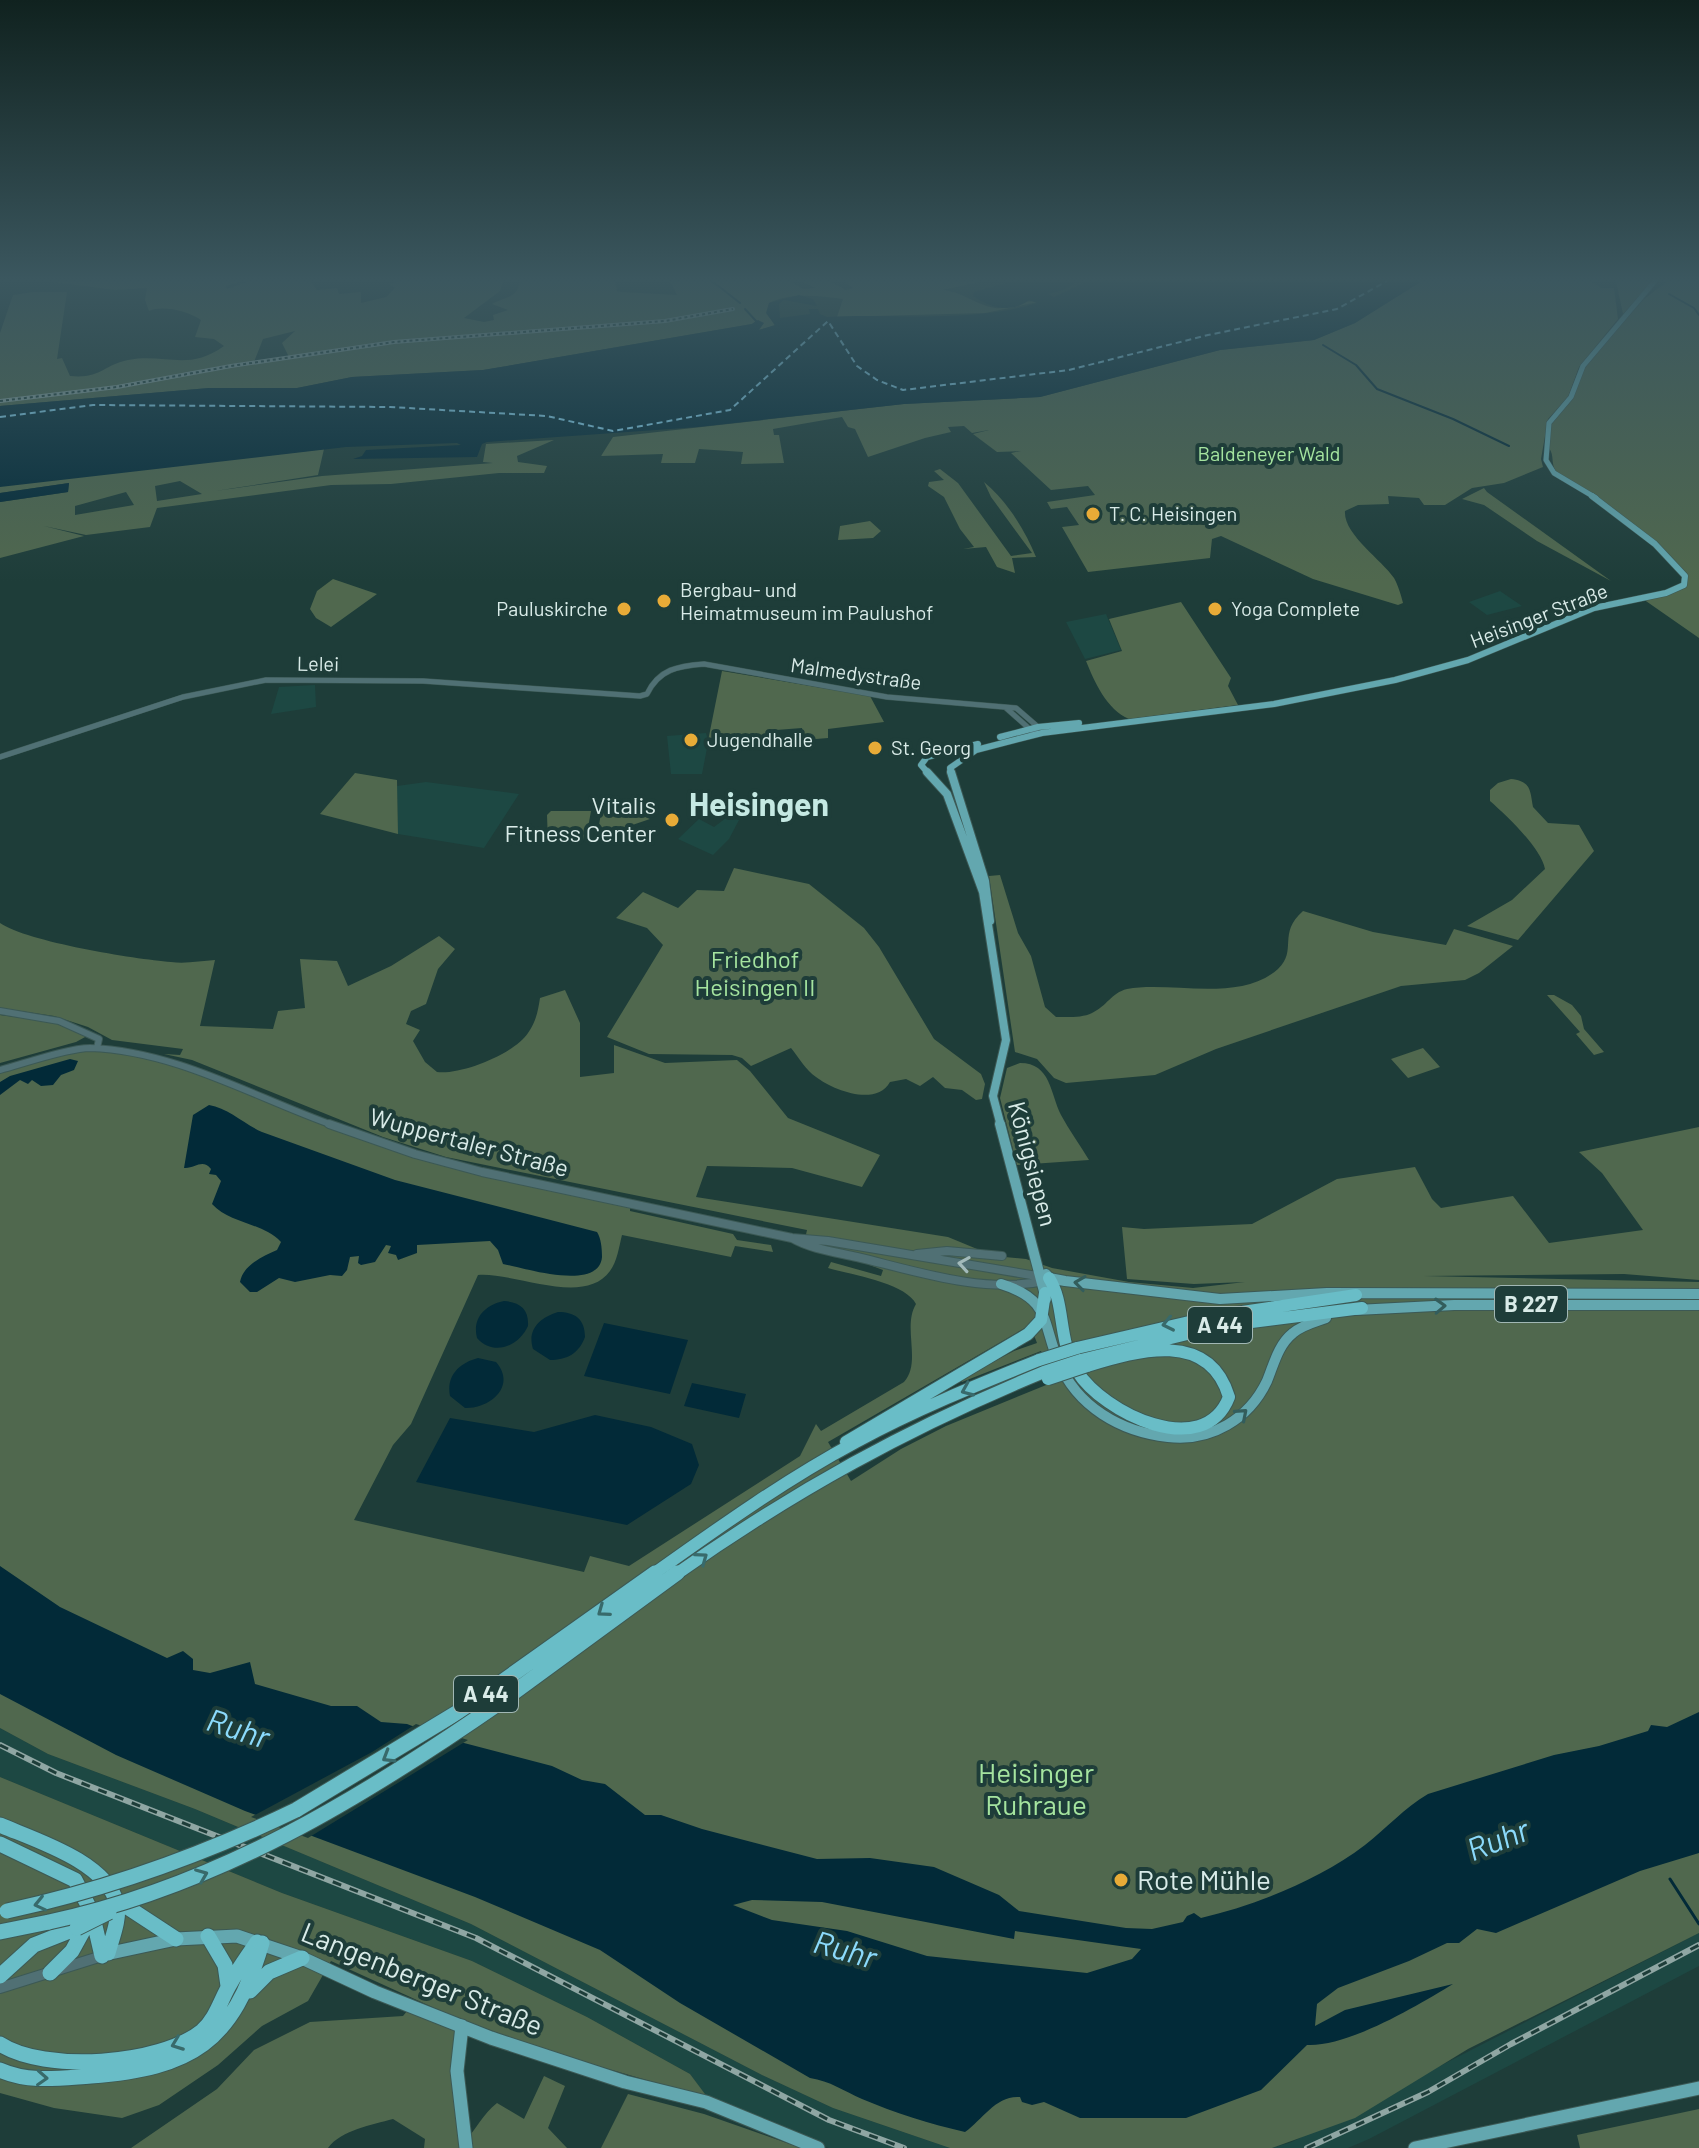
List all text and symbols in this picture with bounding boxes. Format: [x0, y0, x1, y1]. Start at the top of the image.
park label: Baldeneyer Wald [1197, 441, 1341, 465]
place label: T. C. Heisingen [1109, 501, 1237, 525]
marker: T. C. Heisingen [1084, 505, 1102, 523]
place label: Bergbau- und Heimatmuseum im Paulushof [680, 577, 933, 624]
street label: Heisinger Straße [1467, 578, 1611, 652]
marker: Bergbau- und Heimatmuseum im Paulushof [655, 592, 673, 610]
place label: Pauluskirche [496, 596, 608, 620]
place label: Yoga Complete [1231, 596, 1360, 620]
marker: Pauluskirche [615, 600, 633, 618]
marker: Yoga Complete [1206, 600, 1224, 618]
street label: Lelei [297, 651, 339, 675]
street label: Malmedystraße [789, 652, 923, 694]
place label: Jugendhalle [707, 727, 813, 751]
marker: Jugendhalle [682, 731, 700, 749]
place label: St. Georg [891, 735, 971, 759]
marker: St. Georg [866, 739, 884, 757]
district label: Heisingen [689, 784, 829, 822]
place label: Vitalis Fitness Center [504, 790, 656, 847]
marker: Vitalis Fitness Center [663, 811, 681, 829]
park label: Friedhof Heisingen II [694, 944, 816, 1001]
street label: Königsiepen [1003, 1098, 1064, 1229]
street label: Wuppertaler Straße [367, 1101, 572, 1182]
one-way arrow [957, 1256, 971, 1273]
one-way arrow [1073, 1275, 1086, 1292]
road number: B 227 [1495, 1286, 1567, 1322]
one-way arrow [1434, 1297, 1447, 1314]
road number: A 44 [1188, 1307, 1252, 1343]
one-way arrow [1162, 1315, 1175, 1332]
one-way arrow [960, 1380, 975, 1396]
one-way arrow [1233, 1409, 1248, 1423]
one-way arrow [693, 1553, 708, 1568]
one-way arrow [597, 1601, 611, 1615]
road number: A 44 [454, 1676, 518, 1712]
water label: Ruhr [202, 1699, 276, 1756]
one-way arrow [382, 1747, 397, 1762]
park label: Heisinger Ruhraue [978, 1755, 1094, 1821]
water label: Ruhr [1461, 1808, 1535, 1867]
place label: Rote Mühle [1137, 1862, 1271, 1896]
one-way arrow [194, 1868, 208, 1885]
marker: Rote Mühle [1112, 1871, 1130, 1889]
one-way arrow [34, 1895, 47, 1912]
street label: Langenberger Straße [297, 1914, 548, 2042]
water label: Ruhr [810, 1921, 883, 1976]
one-way arrow [171, 2034, 185, 2051]
one-way arrow [36, 2069, 49, 2086]

